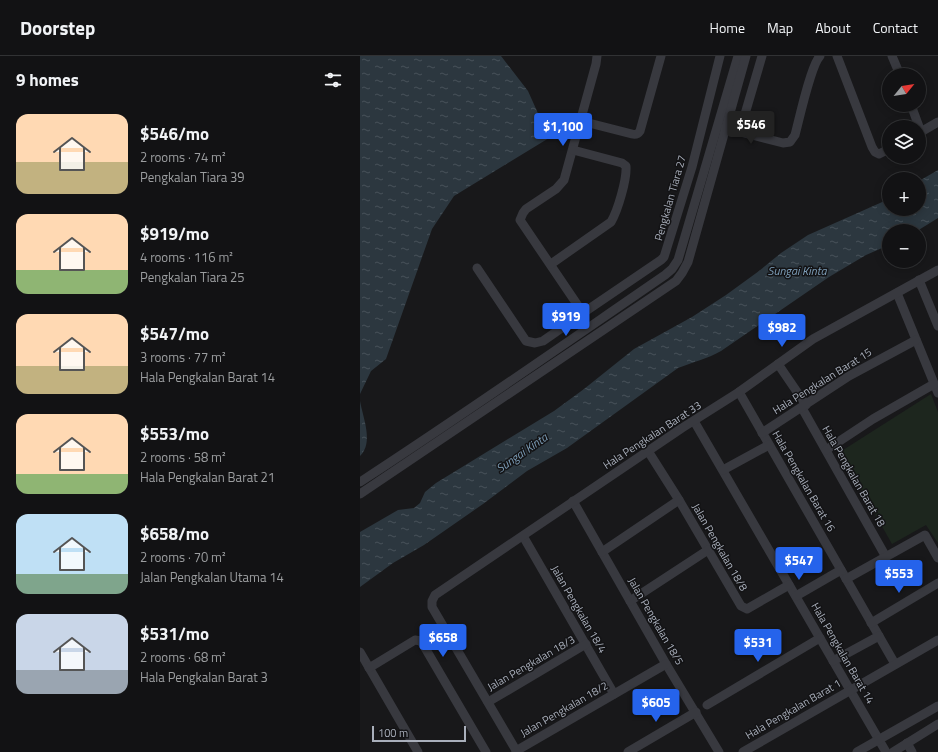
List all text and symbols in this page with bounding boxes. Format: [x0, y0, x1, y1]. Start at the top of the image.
text: Doorstep [20, 13, 95, 42]
text: Home [710, 17, 745, 38]
text: Map [767, 17, 793, 38]
text: About [815, 17, 851, 38]
text: Contact [873, 17, 918, 38]
text: 9 homes [16, 67, 79, 93]
north arrow [882, 68, 926, 112]
map controls [882, 68, 926, 268]
icon: filters [322, 69, 344, 91]
pin: $546 [727, 111, 775, 145]
pin: $1,100 [530, 113, 596, 147]
text: $546 [736, 114, 766, 134]
text: $1,100 [543, 116, 583, 136]
button: layers [882, 120, 926, 164]
text: $546/mo [140, 121, 209, 147]
icon: home [48, 130, 96, 178]
text: 2 rooms · 74 m² [140, 147, 226, 167]
street label: Pengkalan Tiara 27 [650, 153, 690, 243]
text: Pengkalan Tiara 39 [140, 167, 245, 187]
button: + [882, 172, 926, 216]
text: $919/mo [140, 221, 209, 247]
button: − [882, 224, 926, 268]
icon: home [48, 230, 96, 278]
text: 4 rooms · 116 m² [140, 247, 233, 267]
water label: Sungai Kinta [767, 261, 828, 280]
text: Pengkalan Tiara 25 [140, 267, 245, 287]
pin: $919 [542, 303, 590, 337]
text: $919 [551, 306, 581, 326]
pin: $982 [758, 314, 806, 348]
text: $982 [767, 317, 797, 337]
text: $547/mo [140, 321, 209, 347]
icon: home [48, 330, 96, 378]
street label: Hala Pengkalan Barat 15 [769, 344, 875, 418]
text: 3 rooms · 77 m² [140, 347, 226, 367]
text: Hala Pengkalan Barat 14 [140, 367, 275, 387]
street label: Hala Pengkalan Barat 33 [600, 397, 704, 473]
text: $553/mo [140, 421, 209, 447]
street label: Hala Pengkalan Barat 18 [818, 422, 890, 530]
water label: Sungai Kinta [492, 427, 552, 477]
street label: Hala Pengkalan Barat 16 [768, 427, 840, 535]
icon: home [48, 430, 96, 478]
text: 2 rooms · 58 m² [140, 447, 226, 467]
text: Hala Pengkalan Barat 21 [140, 467, 275, 487]
street label: Jalan Pengkalan 18/8 [688, 500, 752, 594]
text: $658/mo [140, 521, 209, 547]
icon: home [48, 530, 96, 578]
text: 2 rooms · 70 m² [140, 547, 226, 567]
pin: $547 [775, 547, 823, 581]
text: $547 [784, 550, 814, 570]
pin: $553 [875, 560, 923, 594]
street label: Jalan Pengkalan 18/4 [547, 562, 611, 656]
text: $553 [884, 563, 914, 583]
text: Jalan Pengkalan Utama 14 [140, 567, 284, 587]
street label: Jalan Pengkalan 18/5 [624, 574, 688, 668]
street label: Hala Pengkalan Barat 14 [807, 599, 879, 707]
text: $531/mo [140, 621, 209, 647]
pin: $658 [419, 624, 467, 658]
text: $658 [428, 627, 458, 647]
pin: $531 [734, 629, 782, 663]
icon: home [48, 630, 96, 678]
street label: Jalan Pengkalan 18/3 [484, 631, 578, 695]
text: $531 [743, 632, 773, 652]
text: 2 rooms · 68 m² [140, 647, 226, 667]
text: Hala Pengkalan Barat 3 [140, 667, 268, 687]
street label: Hala Pengkalan Barat 1 [742, 675, 844, 743]
street label: Jalan Pengkalan 18/2 [517, 677, 611, 741]
pin: $605 [632, 689, 680, 723]
text: $605 [641, 692, 671, 712]
scale bar [372, 724, 466, 743]
text: 100 m [378, 725, 408, 741]

